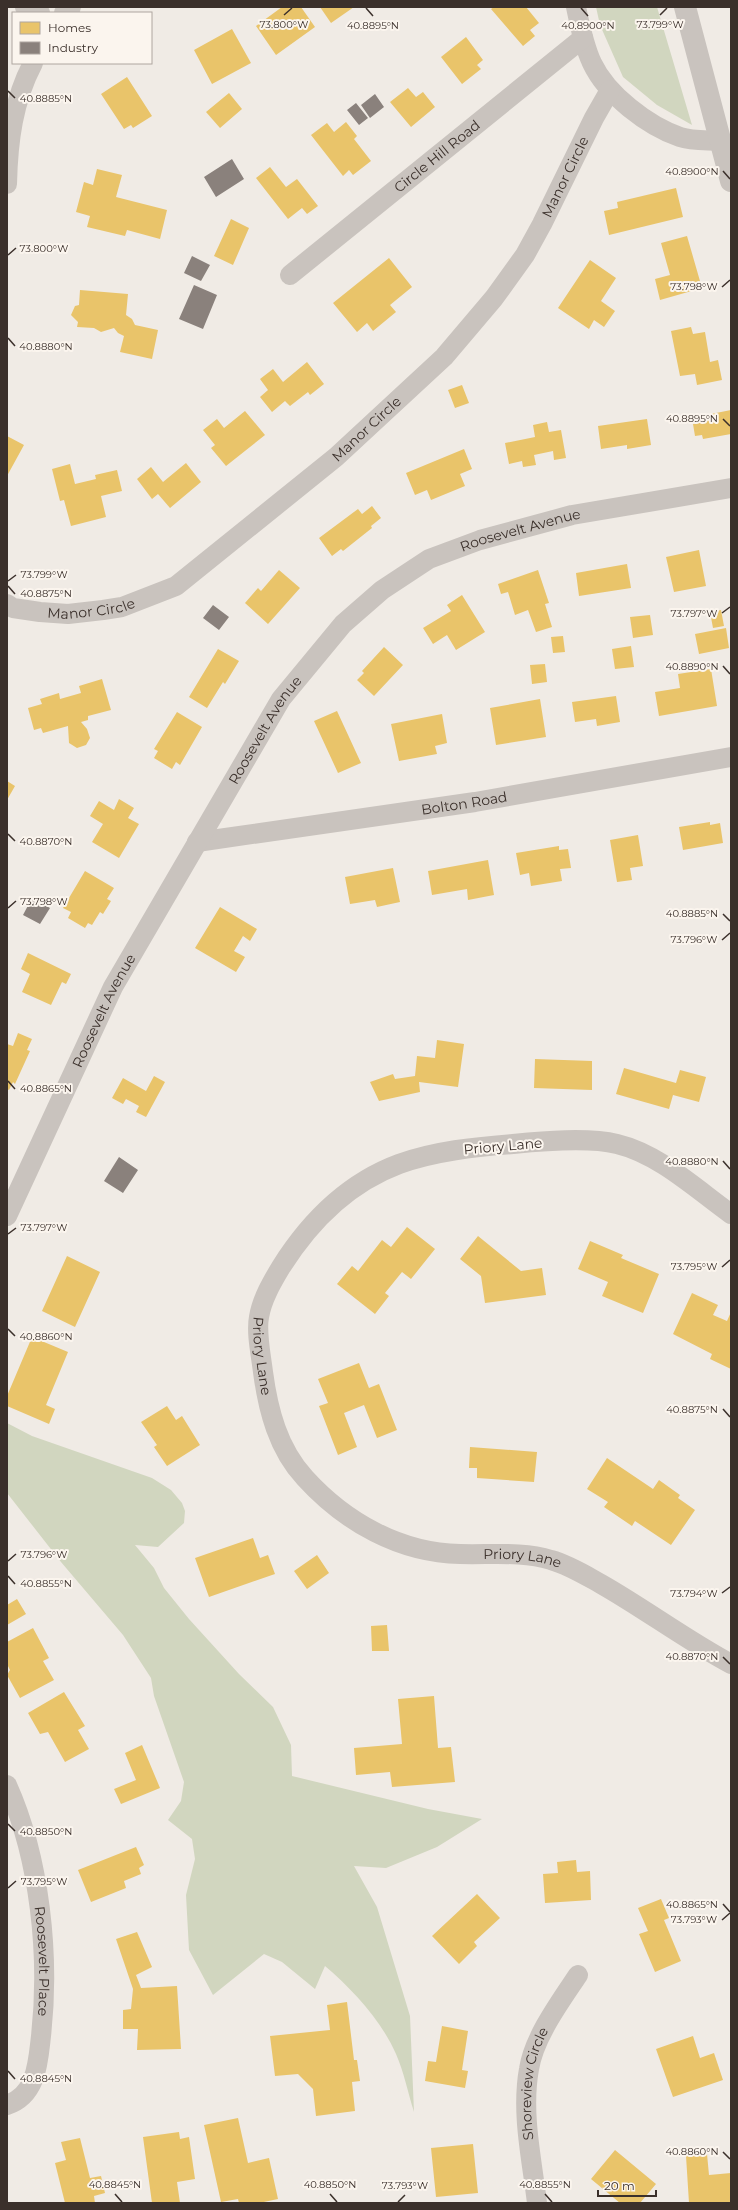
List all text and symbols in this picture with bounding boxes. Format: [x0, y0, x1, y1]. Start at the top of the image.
legend [12, 12, 152, 64]
text: 73.800°W [260, 18, 308, 31]
text: 73.799°W [636, 18, 684, 31]
text: 40.8895°N [347, 19, 399, 32]
text: 40.8900°N [561, 19, 615, 32]
text: Homes [48, 20, 91, 35]
text: Industry [48, 40, 98, 55]
text: 40.8885°N [20, 92, 72, 105]
street label: Circle Hill Road [390, 116, 484, 196]
street label: Manor Circle [538, 133, 593, 220]
text: 40.8900°N [665, 165, 719, 178]
text: 73.800°W [20, 242, 68, 255]
text: 73.798°W [670, 280, 718, 293]
text: 40.8880°N [19, 340, 73, 353]
street label: Manor Circle [328, 392, 405, 465]
text: 40.8895°N [666, 412, 718, 425]
street label: Roosevelt Avenue [457, 505, 582, 556]
text: 73.799°W [20, 568, 68, 581]
text: 40.8875°N [20, 587, 72, 600]
street label: Manor Circle [47, 594, 138, 623]
text: 73.797°W [671, 607, 717, 620]
text: 40.8890°N [665, 660, 719, 673]
street label: Roosevelt Avenue [224, 672, 305, 787]
street label: Bolton Road [420, 787, 509, 819]
text: 40.8870°N [20, 835, 72, 848]
text: 73.798°W [20, 895, 68, 908]
text: 40.8885°N [666, 907, 718, 920]
text: 73.796°W [671, 933, 717, 946]
street label: Roosevelt Avenue [68, 951, 139, 1070]
text: 40.8865°N [20, 1082, 72, 1095]
street label: Priory Lane [463, 1134, 543, 1158]
text: 40.8880°N [665, 1155, 719, 1168]
text: 73.797°W [21, 1221, 67, 1234]
text: 73.795°W [671, 1260, 717, 1273]
street label: Priory Lane [249, 1316, 276, 1397]
text: 40.8860°N [19, 1330, 73, 1343]
text: 40.8875°N [666, 1403, 718, 1416]
street label: Priory Lane [483, 1545, 564, 1572]
text: 73.796°W [21, 1548, 67, 1561]
text: 40.8855°N [20, 1577, 72, 1590]
text: 73.794°W [670, 1587, 718, 1600]
text: 40.8870°N [666, 1650, 718, 1663]
text: 40.8850°N [20, 1825, 72, 1838]
text: 73.795°W [21, 1875, 67, 1888]
text: 40.8865°N [666, 1898, 718, 1911]
street label: Roosevelt Place [31, 1905, 53, 2017]
text: 73.793°W [671, 1913, 717, 1926]
street label: Shoreview Circle [517, 2024, 552, 2141]
text: 40.8845°N [20, 2072, 72, 2085]
text: 40.8860°N [665, 2145, 719, 2158]
scale bar [598, 2172, 656, 2198]
text: 40.8845°N [89, 2178, 141, 2191]
text: 40.8850°N [304, 2178, 356, 2191]
text: 40.8855°N [519, 2178, 571, 2191]
text: 20 m [604, 2178, 635, 2193]
text: 73.793°W [382, 2179, 428, 2192]

